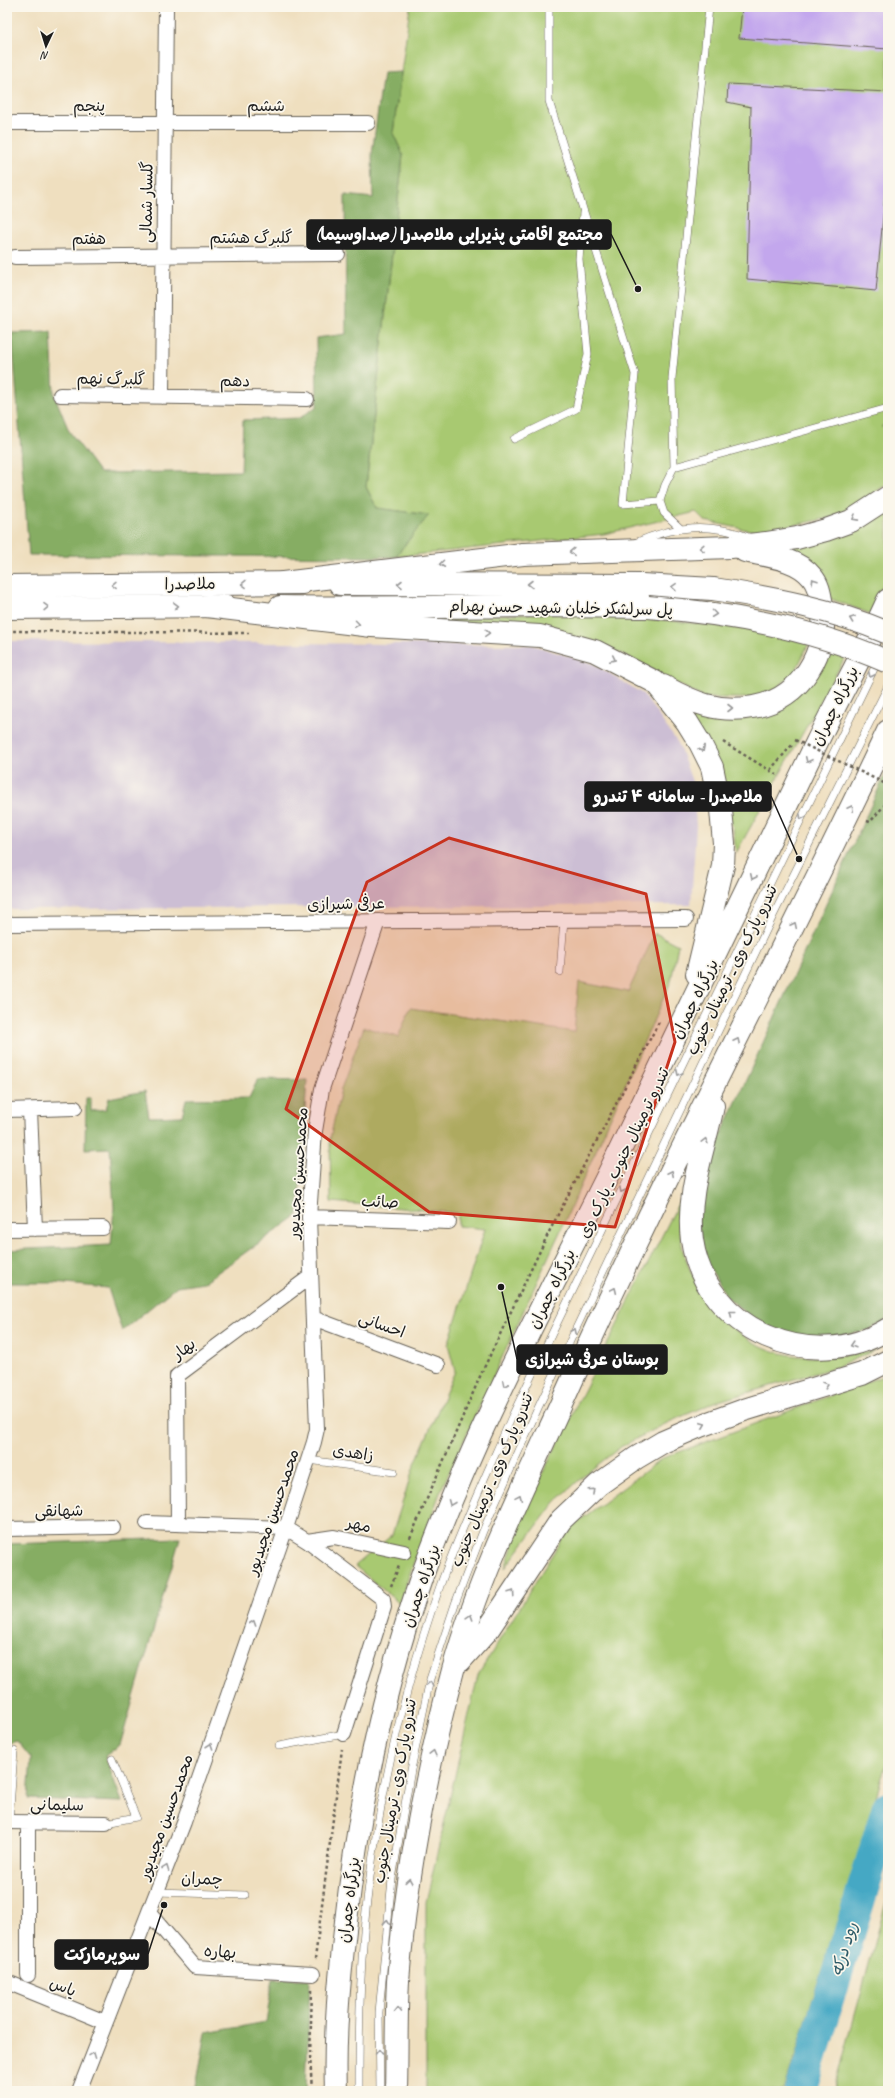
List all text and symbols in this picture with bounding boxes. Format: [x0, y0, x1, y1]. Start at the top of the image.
north arrow [26, 26, 66, 66]
text: N [39, 49, 49, 63]
street label: پنجم [73, 96, 105, 118]
street label: ششم [247, 96, 285, 118]
street label: گلسار شمالی [136, 161, 158, 243]
callout: مجتمع اقامتی پذیرایی ملاصدرا (صداوسیما) [307, 220, 611, 249]
text: مجتمع اقامتی پذیرایی ملاصدرا (صداوسیما) [315, 224, 603, 246]
street label: گلبرگ هشتم [209, 228, 293, 250]
street label: هفتم [72, 229, 106, 251]
street label: گلبرگ نهم [76, 368, 146, 392]
street label: دهم [220, 371, 250, 393]
one-way arrow [852, 513, 859, 520]
one-way arrow [699, 544, 705, 552]
one-way arrow [569, 548, 575, 556]
one-way arrow [439, 559, 445, 568]
street label: ملاصدرا [164, 574, 216, 594]
one-way arrow [811, 578, 819, 585]
one-way arrow [241, 580, 247, 588]
one-way arrow [397, 580, 403, 588]
one-way arrow [527, 580, 533, 588]
one-way arrow [111, 581, 117, 589]
one-way arrow [671, 583, 677, 591]
street label: پل سرلشکر خلبان شهید حسن بهرام [449, 596, 673, 622]
one-way arrow [173, 602, 179, 610]
one-way arrow [43, 603, 49, 612]
one-way arrow [711, 609, 717, 618]
one-way arrow [848, 615, 855, 623]
one-way arrow [354, 619, 360, 628]
one-way arrow [484, 629, 490, 637]
one-way arrow [609, 654, 616, 662]
street label: بزرگراه چمران [807, 663, 863, 749]
one-way arrow [868, 671, 876, 678]
one-way arrow [727, 704, 733, 712]
one-way arrow [697, 745, 705, 752]
one-way arrow [805, 756, 813, 763]
callout: ملاصدرا - سامانه ۴ تندرو [585, 782, 771, 811]
text: ملاصدرا - سامانه ۴ تندرو [592, 786, 763, 808]
one-way arrow [846, 805, 854, 812]
one-way arrow [799, 813, 807, 820]
one-way arrow [750, 873, 758, 881]
street label: تندرو پارک وی ـ ترمینال جنوب [682, 881, 782, 1058]
street label: عرفی شیرازی [307, 893, 385, 915]
one-way arrow [789, 921, 797, 929]
street label: بزرگراه چمران [667, 956, 723, 1042]
one-way arrow [732, 1038, 739, 1046]
street label: تندرو ترمینال جنوب ـ پارک وی [574, 1064, 674, 1241]
one-way arrow [676, 1068, 684, 1076]
street label: محمدحسین مجیدپور [283, 1107, 313, 1241]
one-way arrow [701, 1138, 709, 1145]
one-way arrow [666, 1170, 674, 1177]
one-way arrow [619, 1185, 627, 1193]
street label: صائب [361, 1191, 399, 1213]
street label: بزرگراه چمران [524, 1246, 580, 1332]
one-way arrow [609, 1286, 617, 1293]
street label: احسانی [356, 1307, 408, 1343]
one-way arrow [730, 1311, 737, 1318]
one-way arrow [569, 1328, 577, 1336]
street label: بهار [167, 1334, 200, 1366]
one-way arrow [849, 1340, 856, 1349]
callout: بوستان عرفی شیرازی [517, 1345, 667, 1374]
text: بوستان عرفی شیرازی [525, 1348, 659, 1370]
one-way arrow [502, 1380, 510, 1388]
one-way arrow [823, 1381, 830, 1390]
street label: تندرو پارک وی ـ ترمینال جنوب [446, 1390, 538, 1570]
one-way arrow [699, 1422, 706, 1430]
street label: زاهدی [331, 1440, 375, 1466]
street label: محمدحسین مجیدپور [241, 1446, 304, 1579]
one-way arrow [587, 1488, 595, 1496]
one-way arrow [514, 1494, 522, 1502]
one-way arrow [448, 1499, 456, 1506]
street label: شهانقی [34, 1501, 84, 1521]
street label: مهر [343, 1512, 373, 1537]
street label: بزرگراه چمران [397, 1542, 445, 1630]
one-way arrow [507, 1590, 515, 1597]
one-way arrow [466, 1614, 474, 1621]
one-way arrow [248, 1620, 257, 1627]
one-way arrow [425, 1681, 433, 1688]
street label: تندرو پارک وی ـ ترمینال جنوب [369, 1697, 421, 1885]
one-way arrow [205, 1743, 214, 1750]
one-way arrow [428, 1750, 436, 1756]
street label: محمدحسین مجیدپور [133, 1752, 198, 1884]
street label: سلیمانی [30, 1795, 84, 1815]
street label: بزرگراه چمران [334, 1856, 364, 1944]
one-way arrow [162, 1865, 170, 1872]
street label: چمران [181, 1868, 223, 1890]
one-way arrow [404, 1878, 413, 1884]
one-way arrow [383, 1919, 392, 1925]
water label: رود درکه [826, 1919, 862, 1978]
callout: سوپرمارکت [55, 1940, 148, 1969]
street label: بهاره [203, 1941, 237, 1963]
text: سوپرمارکت [64, 1944, 140, 1965]
street label: یاس [47, 1973, 79, 2001]
one-way arrow [394, 2007, 402, 2013]
one-way arrow [375, 2049, 383, 2055]
one-way arrow [89, 2051, 97, 2058]

